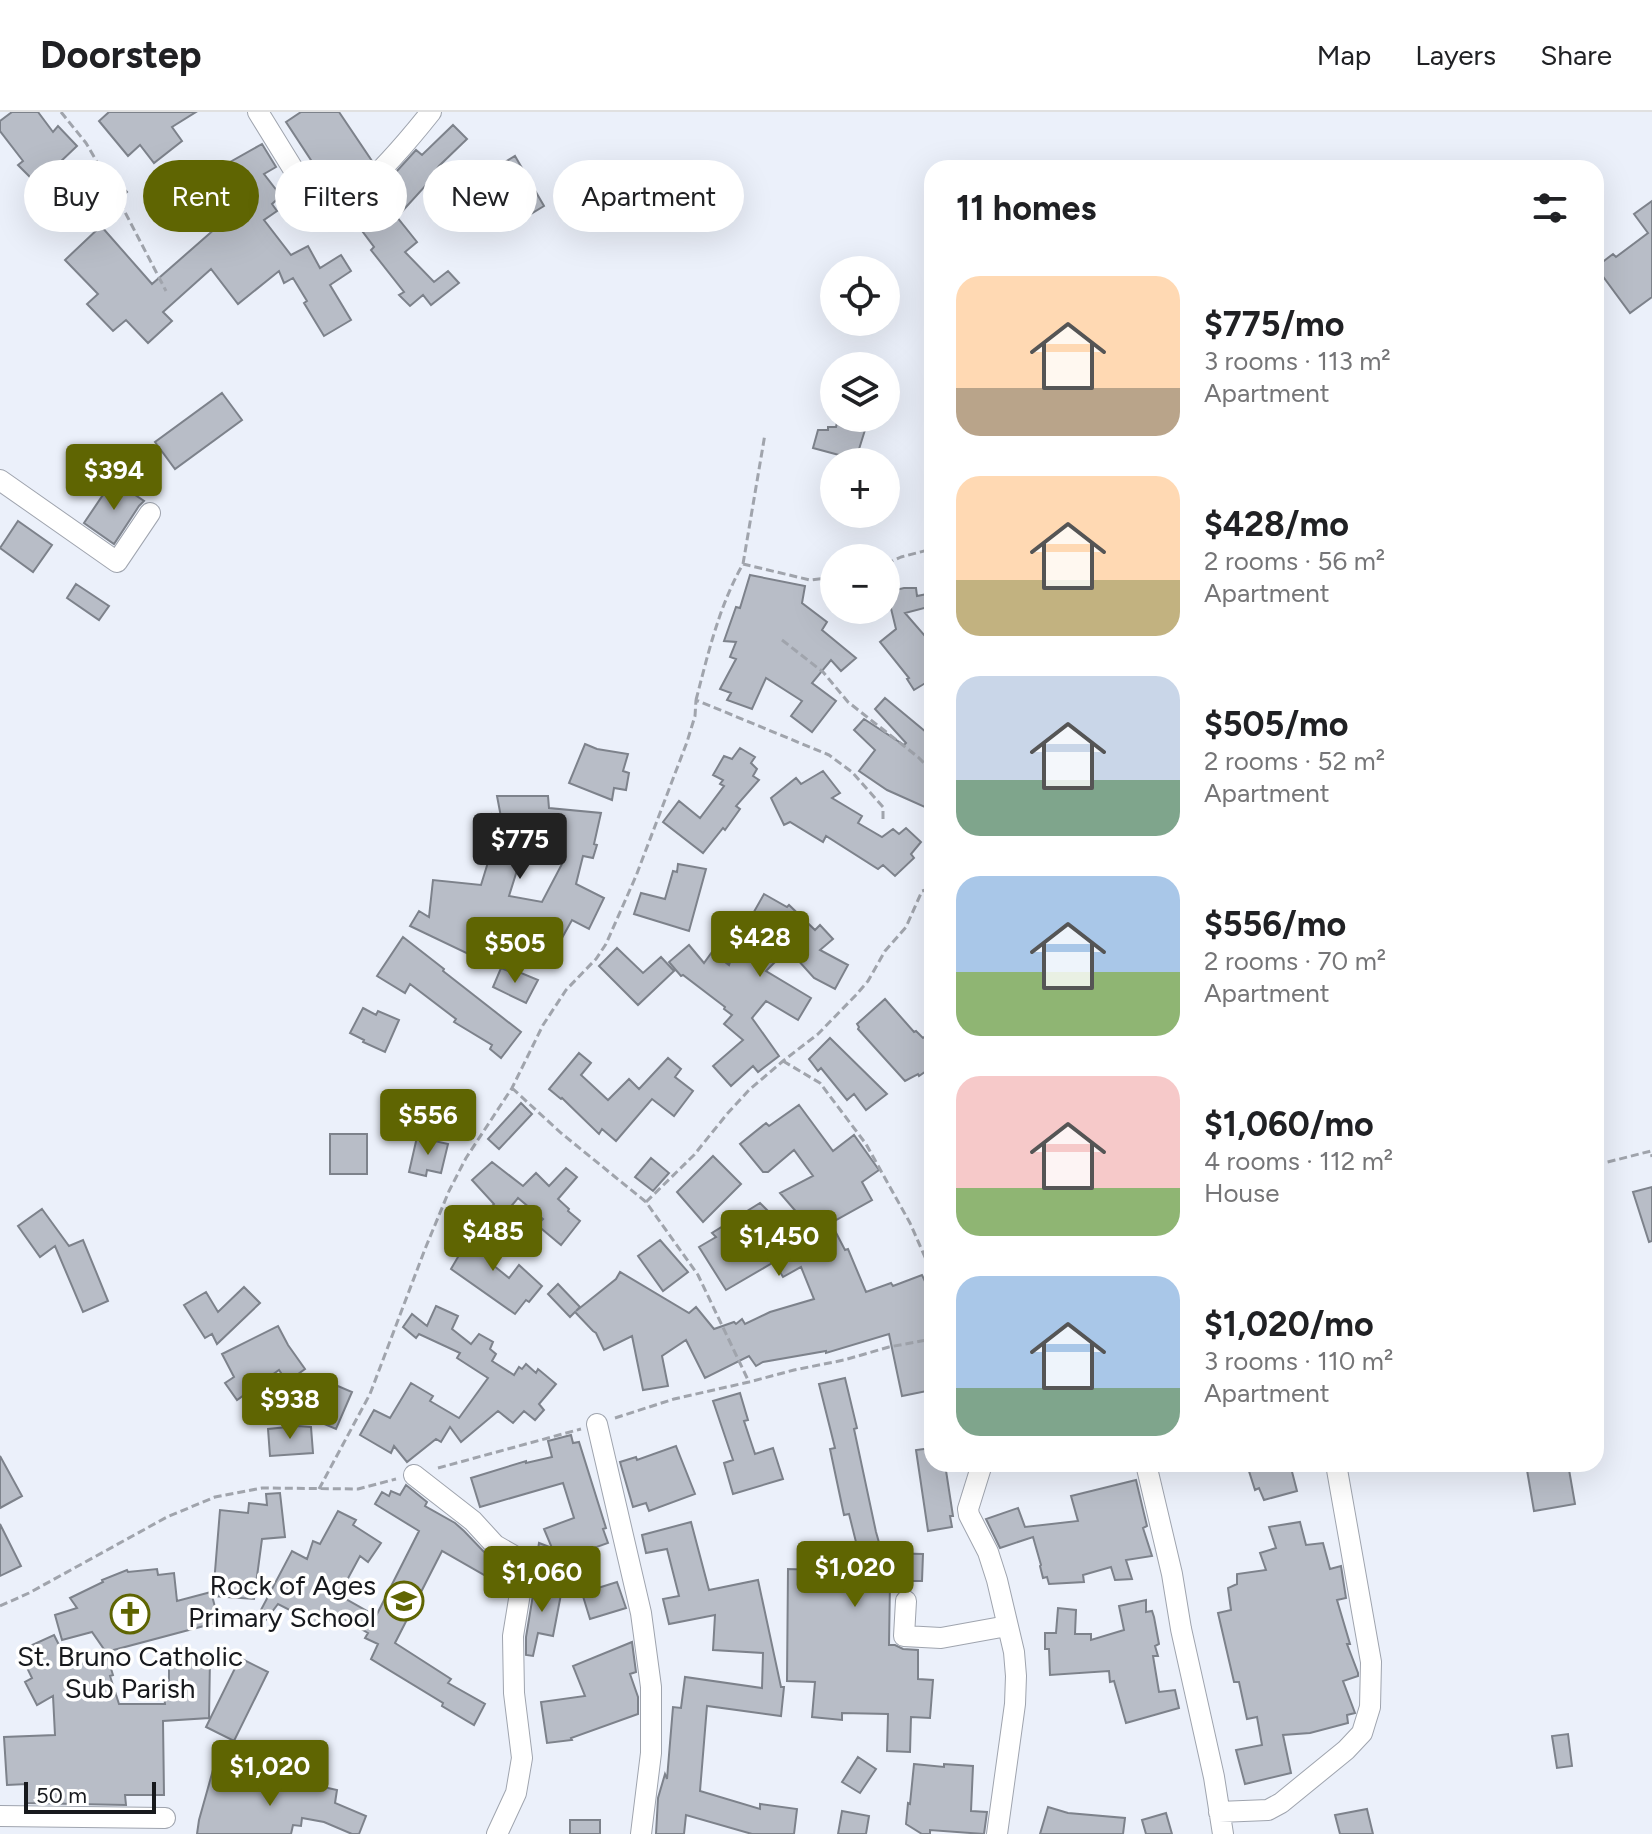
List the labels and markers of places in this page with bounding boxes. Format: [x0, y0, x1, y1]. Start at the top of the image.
pin: $394 [67, 444, 161, 512]
pin: $775 [473, 813, 567, 881]
pin: $428 [713, 911, 807, 979]
pin: $505 [468, 917, 562, 985]
pin: $556 [381, 1089, 475, 1157]
pin: $485 [446, 1205, 540, 1273]
pin: $1,450 [714, 1210, 844, 1278]
pin: $938 [243, 1373, 337, 1441]
pin: $1,020 [790, 1541, 920, 1609]
pin: $1,060 [477, 1546, 607, 1614]
place label: Rock of Ages Primary School [188, 1568, 376, 1634]
school or university icon: Rock of Ages Primary School [383, 1580, 425, 1622]
church icon: St. Bruno Catholic Sub Parish [109, 1593, 151, 1635]
place label: St. Bruno Catholic Sub Parish [17, 1639, 243, 1705]
pin: $1,020 [205, 1740, 335, 1808]

